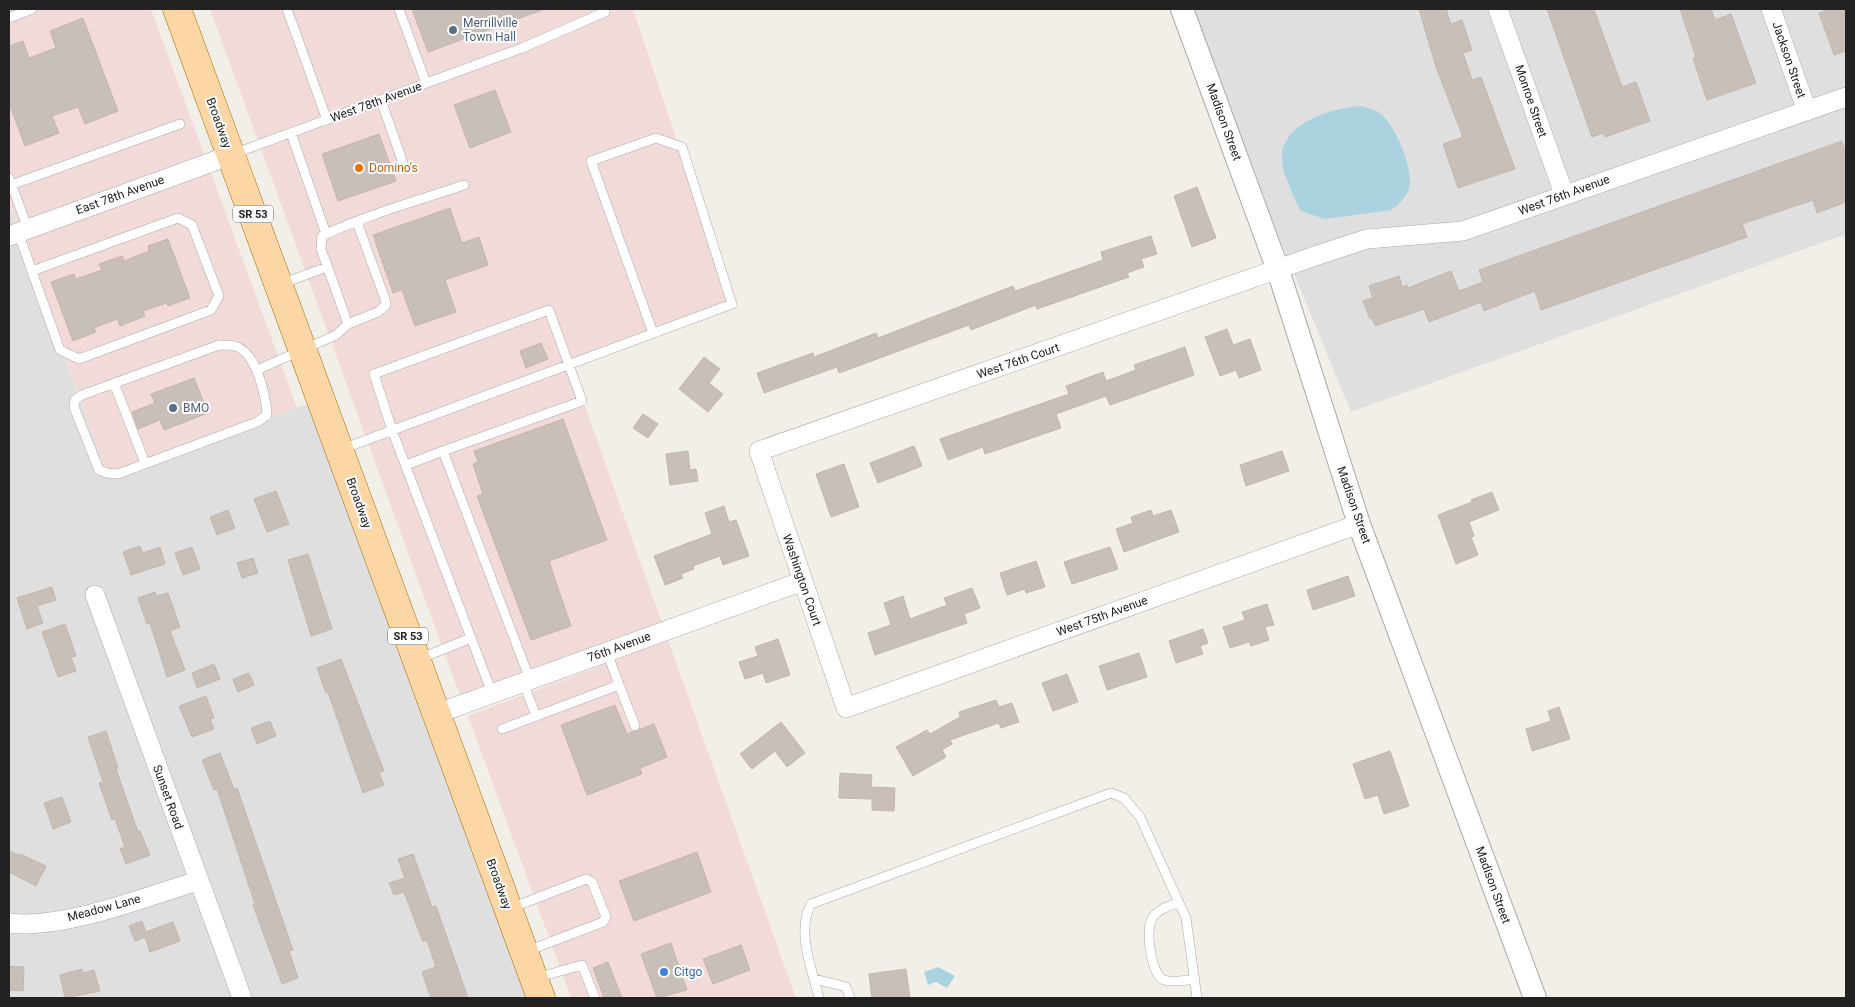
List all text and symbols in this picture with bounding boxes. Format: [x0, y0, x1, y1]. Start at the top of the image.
place label: Merrillville Town Hall [463, 16, 518, 44]
street label: Jackson Street [1769, 20, 1809, 100]
marker: Merrillville Town Hall [447, 24, 459, 36]
street label: Monroe Street [1512, 63, 1550, 139]
street label: West 78th Avenue [328, 79, 424, 125]
street label: Madison Street [1204, 82, 1244, 163]
street label: Broadway [203, 96, 235, 150]
place label: Domino's [369, 161, 418, 175]
marker: Domino's [353, 162, 365, 174]
street label: West 76th Avenue [1516, 172, 1612, 218]
street label: East 78th Avenue [74, 173, 166, 217]
road number: SR 53 [233, 205, 273, 222]
street label: West 76th Court [975, 340, 1061, 382]
place label: BMO [183, 401, 209, 415]
marker: BMO [167, 402, 179, 414]
street label: Madison Street [1334, 464, 1374, 546]
street label: Broadway [343, 476, 375, 530]
street label: Washington Court [780, 532, 824, 628]
street label: West 75th Avenue [1054, 593, 1150, 639]
road number: SR 53 [388, 628, 428, 644]
street label: 76th Avenue [585, 629, 653, 665]
street label: Sunset Road [150, 763, 186, 831]
street label: Madison Street [1473, 845, 1513, 926]
street label: Broadway [483, 857, 515, 911]
street label: Meadow Lane [66, 892, 142, 924]
place label: Citgo [674, 965, 702, 979]
marker: Citgo [658, 966, 670, 978]

